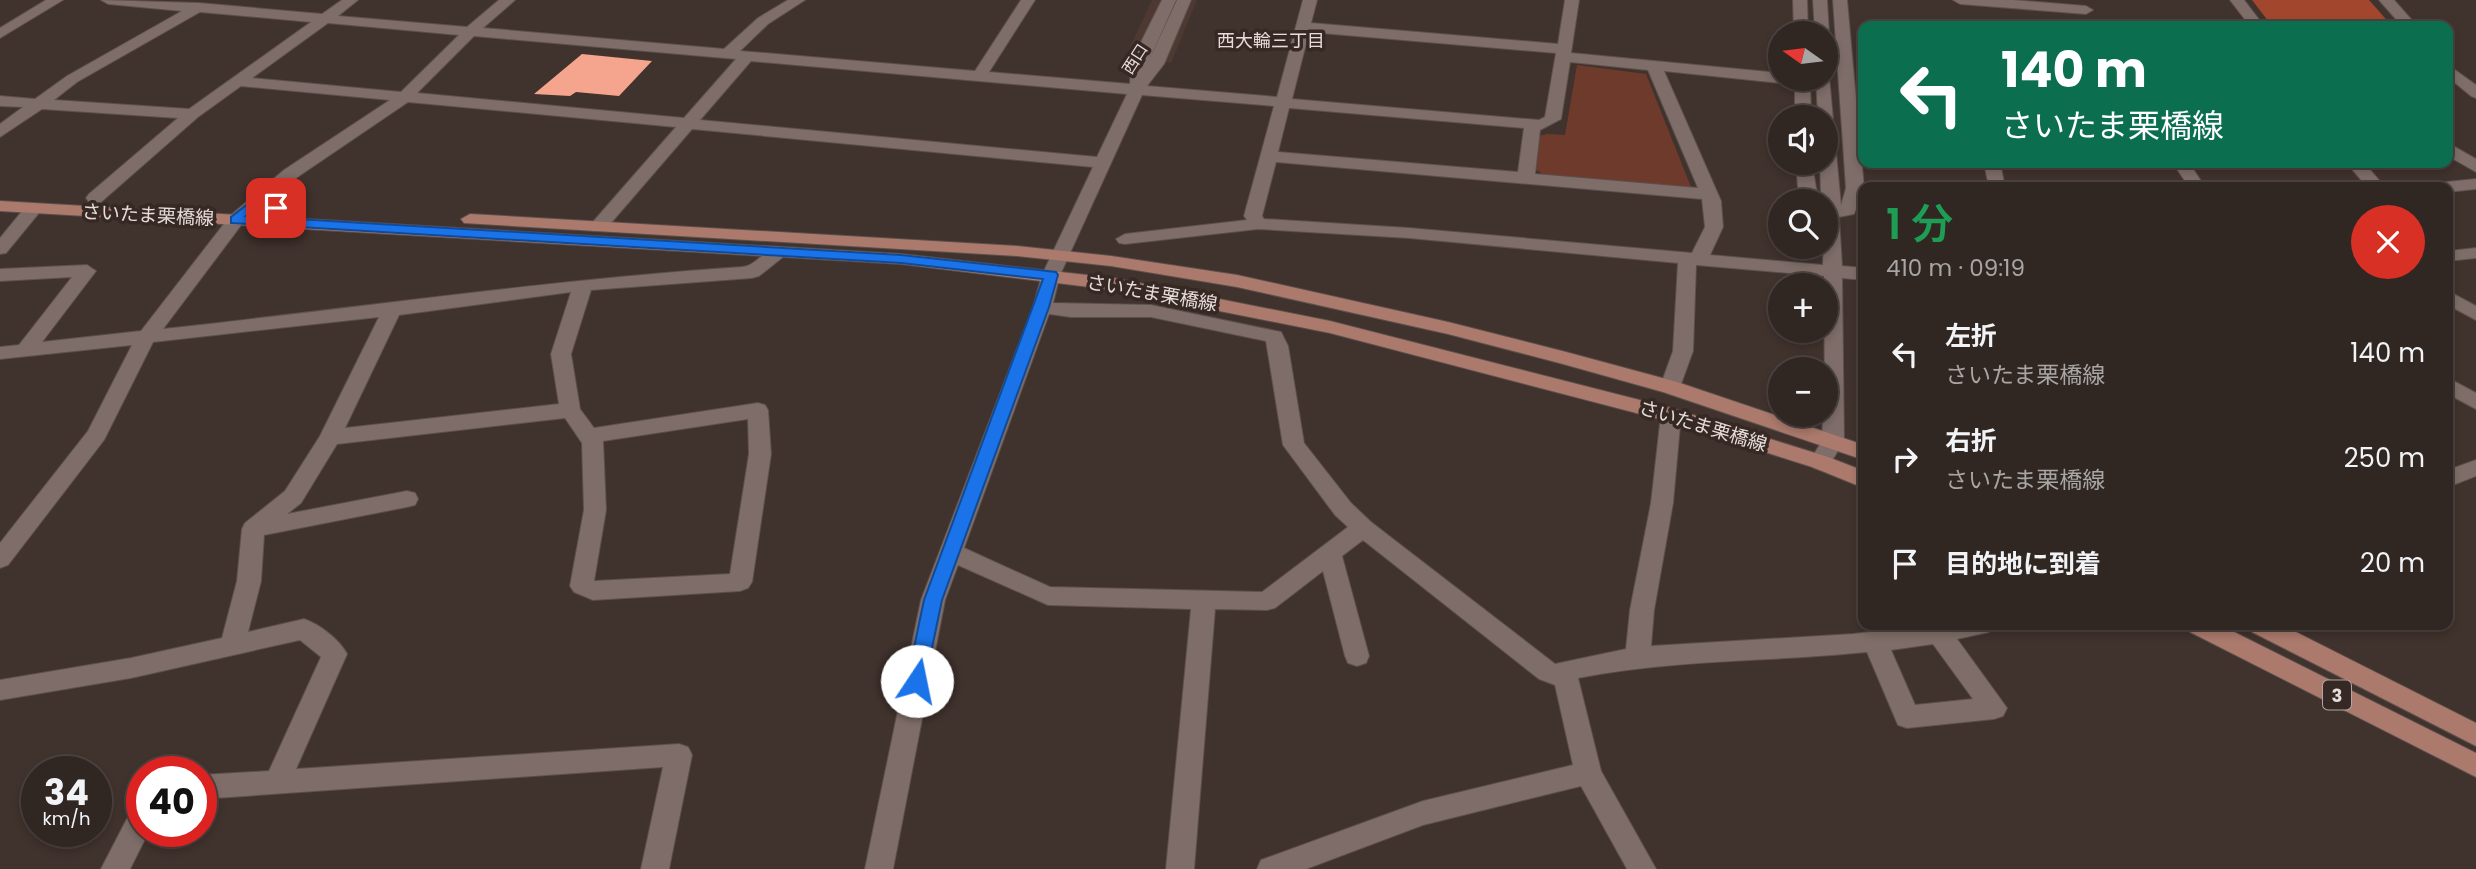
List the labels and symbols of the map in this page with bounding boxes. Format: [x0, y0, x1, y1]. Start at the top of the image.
north arrow [1768, 21, 1838, 91]
district label: 西大輪三丁目 [1217, 28, 1325, 53]
street label: 西口 [1117, 39, 1153, 79]
pin [246, 178, 306, 238]
street label: さいたま栗橋線 [81, 198, 215, 232]
street label: さいたま栗橋線 [1084, 268, 1220, 318]
street label: さいたま栗橋線 [1636, 394, 1770, 458]
position arrow [880, 644, 954, 718]
road number: 3 [2323, 680, 2351, 710]
speed limit sign: 40 [126, 756, 217, 847]

